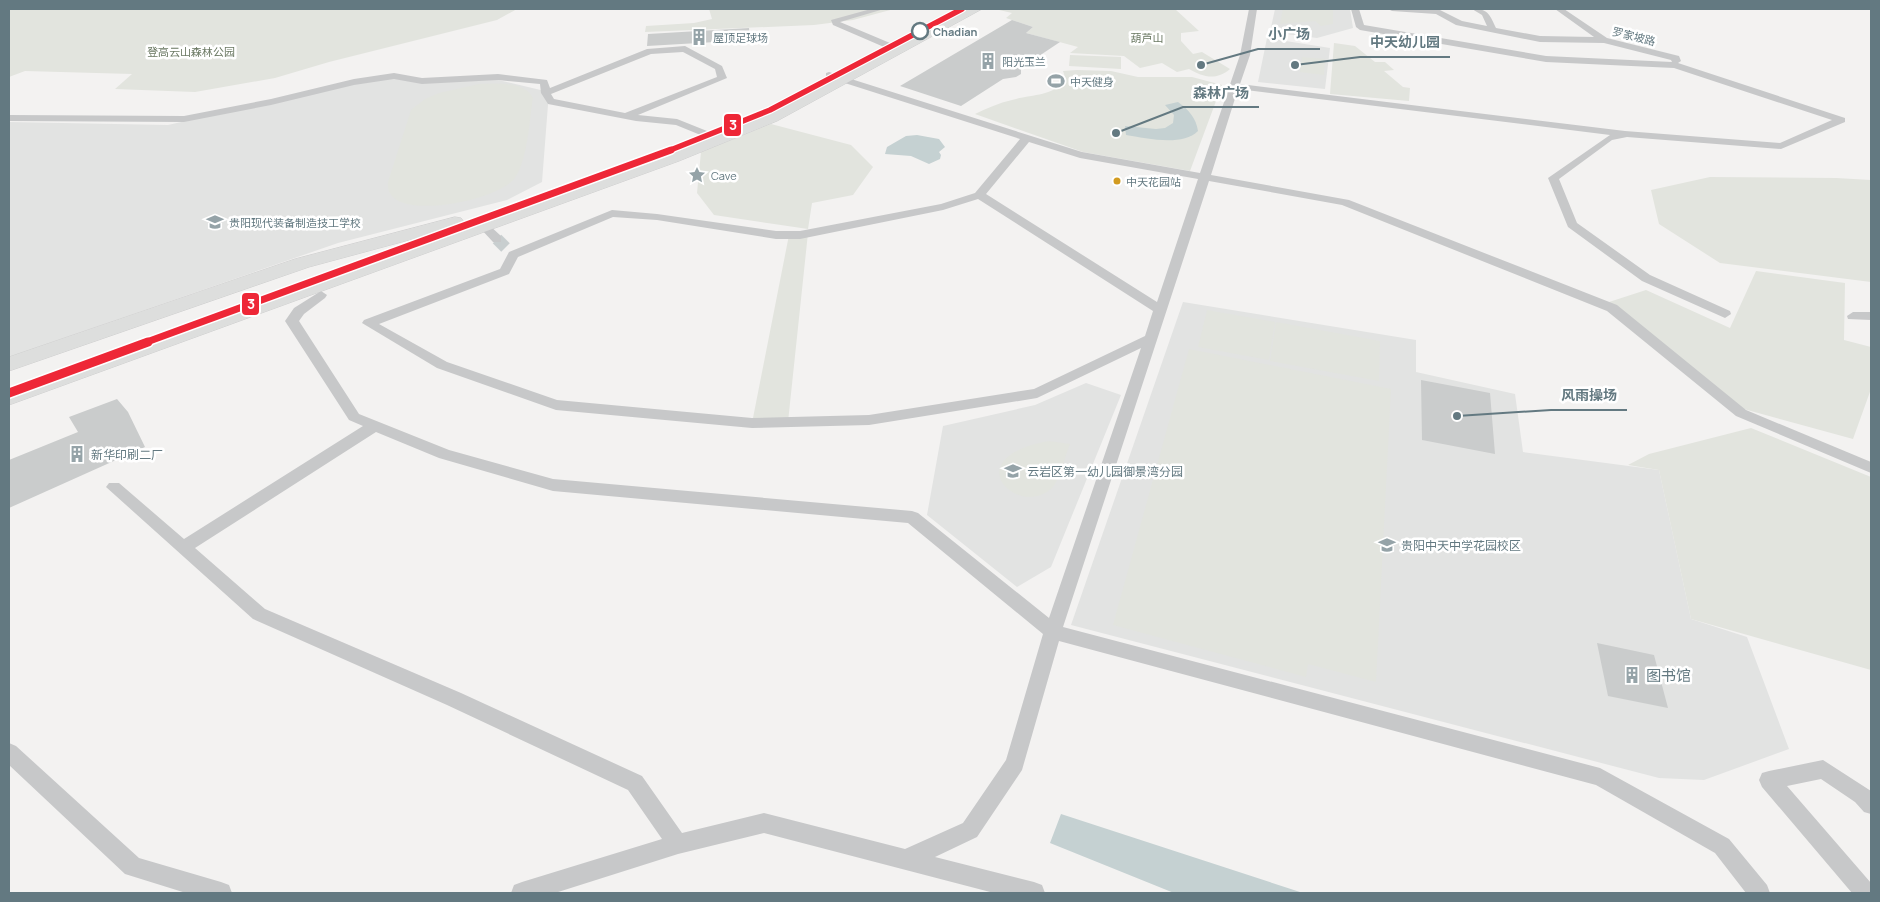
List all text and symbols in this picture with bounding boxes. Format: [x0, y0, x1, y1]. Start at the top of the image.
callout: 小广场 [1258, 20, 1320, 49]
marker: Chadian [911, 22, 929, 40]
street label: 罗家坡路 [1611, 23, 1657, 49]
place label: Chadian [933, 24, 978, 39]
text: 小广场 [1268, 24, 1310, 43]
building icon: 屋顶足球场 [689, 27, 709, 47]
callout: 中天幼儿园 [1360, 28, 1450, 57]
place label: 屋顶足球场 [713, 30, 768, 45]
park label: 葫芦山 [1131, 30, 1164, 45]
text: 中天幼儿园 [1370, 32, 1440, 51]
park label: 登高云山森林公园 [147, 44, 235, 59]
building icon: 阳光玉兰 [978, 51, 998, 71]
place label: 阳光玉兰 [1002, 54, 1046, 69]
sports icon: 中天健身 [1046, 71, 1066, 91]
place label: 中天健身 [1070, 74, 1114, 89]
callout: 森林广场 [1183, 78, 1259, 107]
text: 森林广场 [1193, 83, 1249, 102]
line badge: 3 [723, 113, 742, 137]
text: 3 [729, 115, 737, 134]
place icon: Cave [687, 165, 707, 185]
place label: Cave [711, 168, 737, 183]
place label: 中天花园站 [1126, 174, 1181, 189]
marker: 中天花园站 [1112, 176, 1122, 186]
school or university icon: 贵阳现代装备制造技工学校 [205, 212, 225, 232]
place label: 贵阳现代装备制造技工学校 [229, 215, 361, 230]
line badge: 3 [241, 292, 260, 316]
text: 3 [247, 294, 255, 313]
callout: 风雨操场 [1551, 381, 1627, 410]
text: 风雨操场 [1561, 385, 1617, 404]
building icon: 新华印刷二厂 [67, 444, 87, 464]
place label: 新华印刷二厂 [91, 446, 163, 463]
school or university icon: 云岩区第一幼儿园御景湾分园 [1003, 461, 1023, 481]
place label: 云岩区第一幼儿园御景湾分园 [1027, 463, 1183, 480]
school or university icon: 贵阳中天中学花园校区 [1377, 535, 1397, 555]
place label: 贵阳中天中学花园校区 [1401, 537, 1521, 554]
building icon: 图书馆 [1622, 665, 1642, 685]
place label: 图书馆 [1646, 665, 1691, 686]

